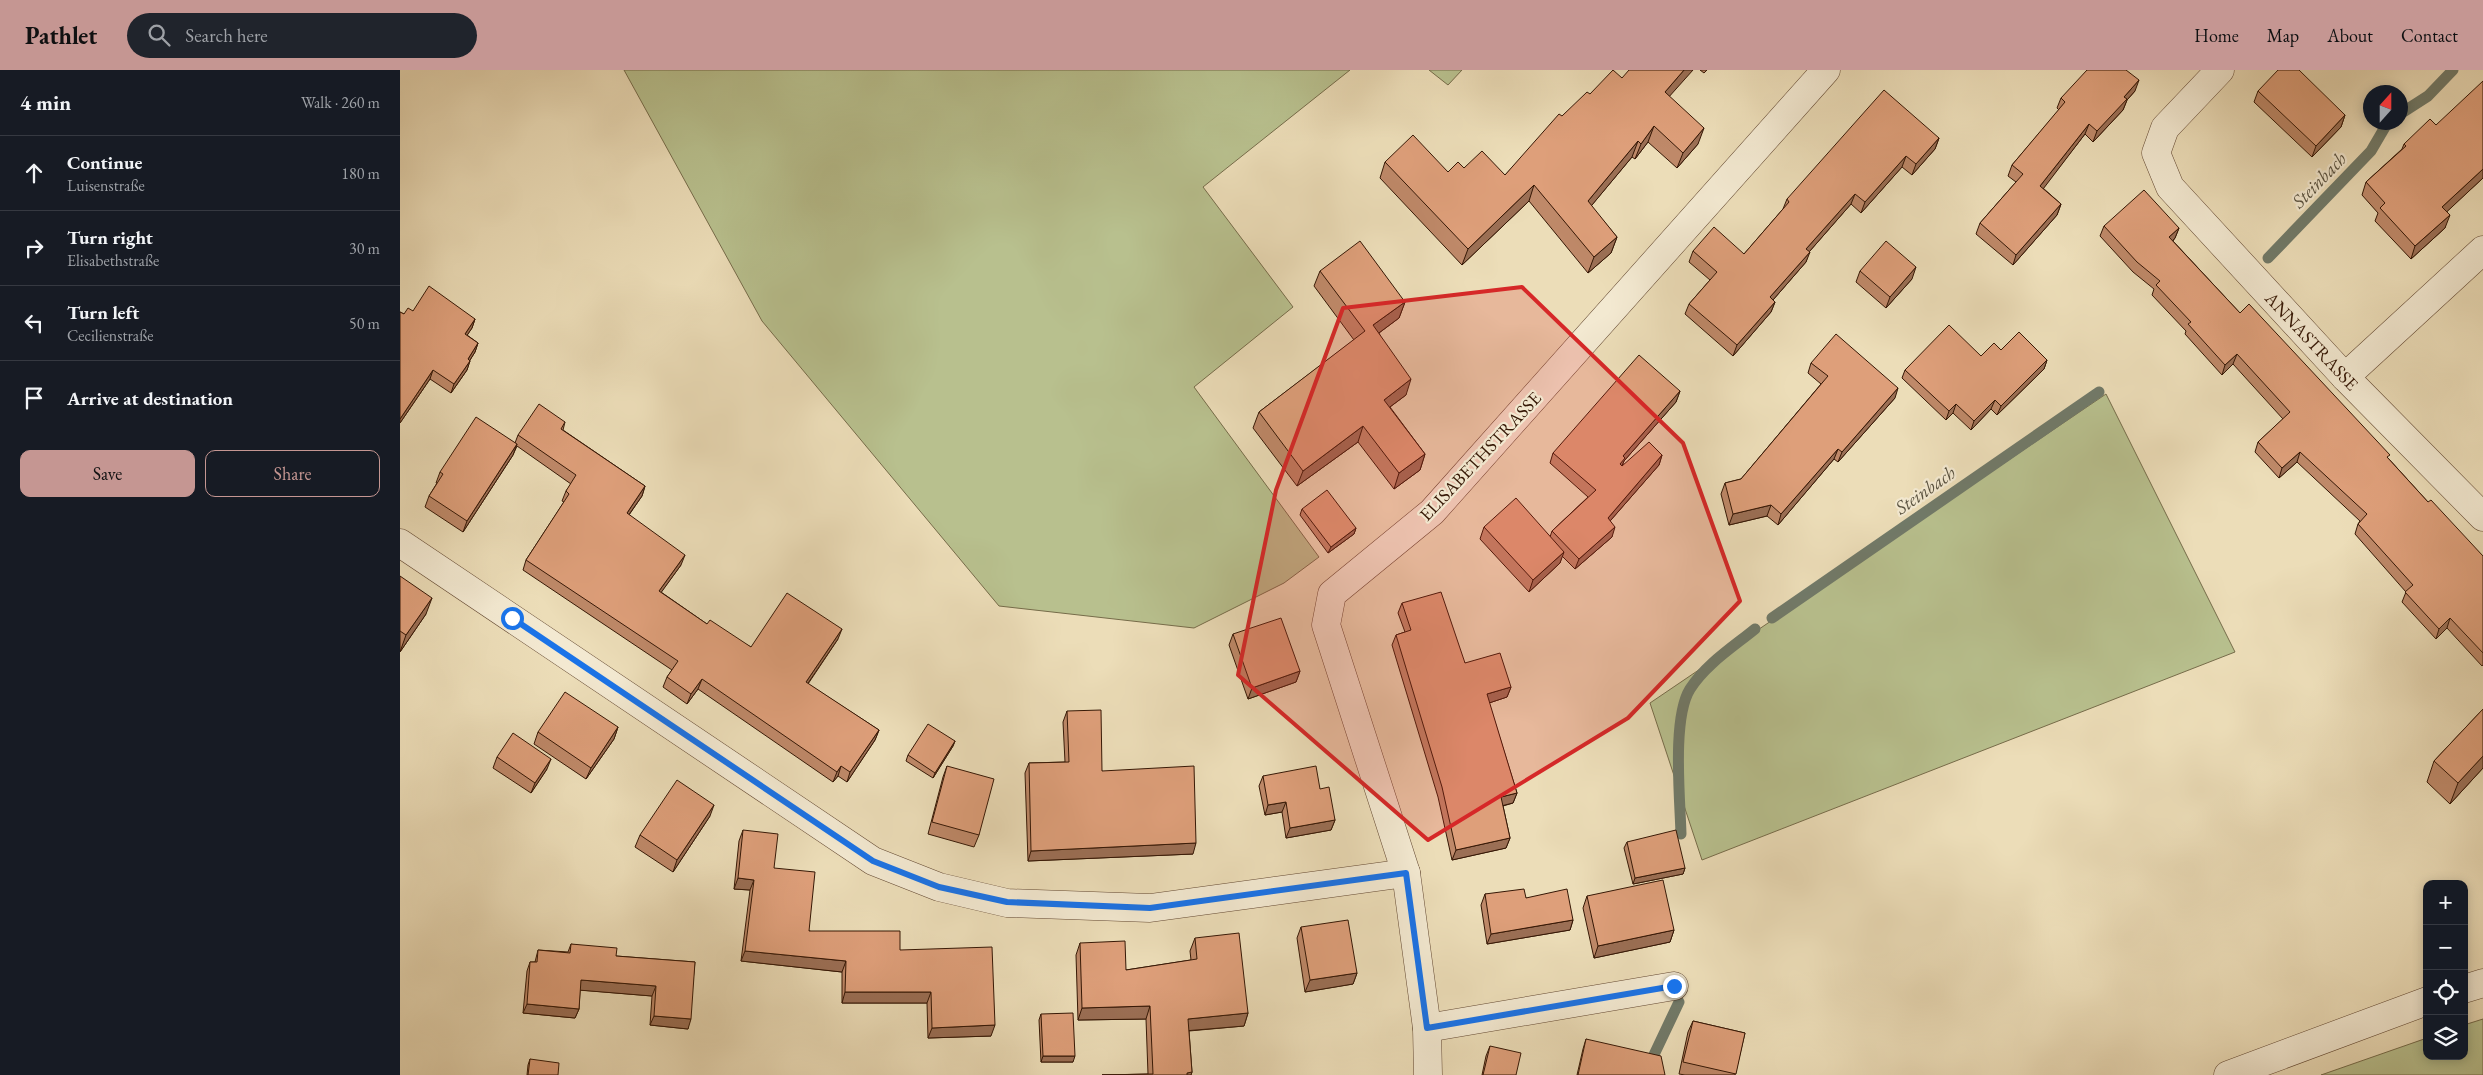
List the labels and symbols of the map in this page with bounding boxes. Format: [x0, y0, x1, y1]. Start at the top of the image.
north arrow [2363, 85, 2408, 130]
water label: Steinbach [2286, 147, 2352, 214]
street label: ANNASTRASSE [2260, 286, 2364, 395]
street label: ELISABETHSTRASSE [1414, 387, 1546, 525]
water label: Steinbach [1889, 460, 1960, 520]
route start [501, 607, 524, 630]
route end [1663, 975, 1686, 998]

